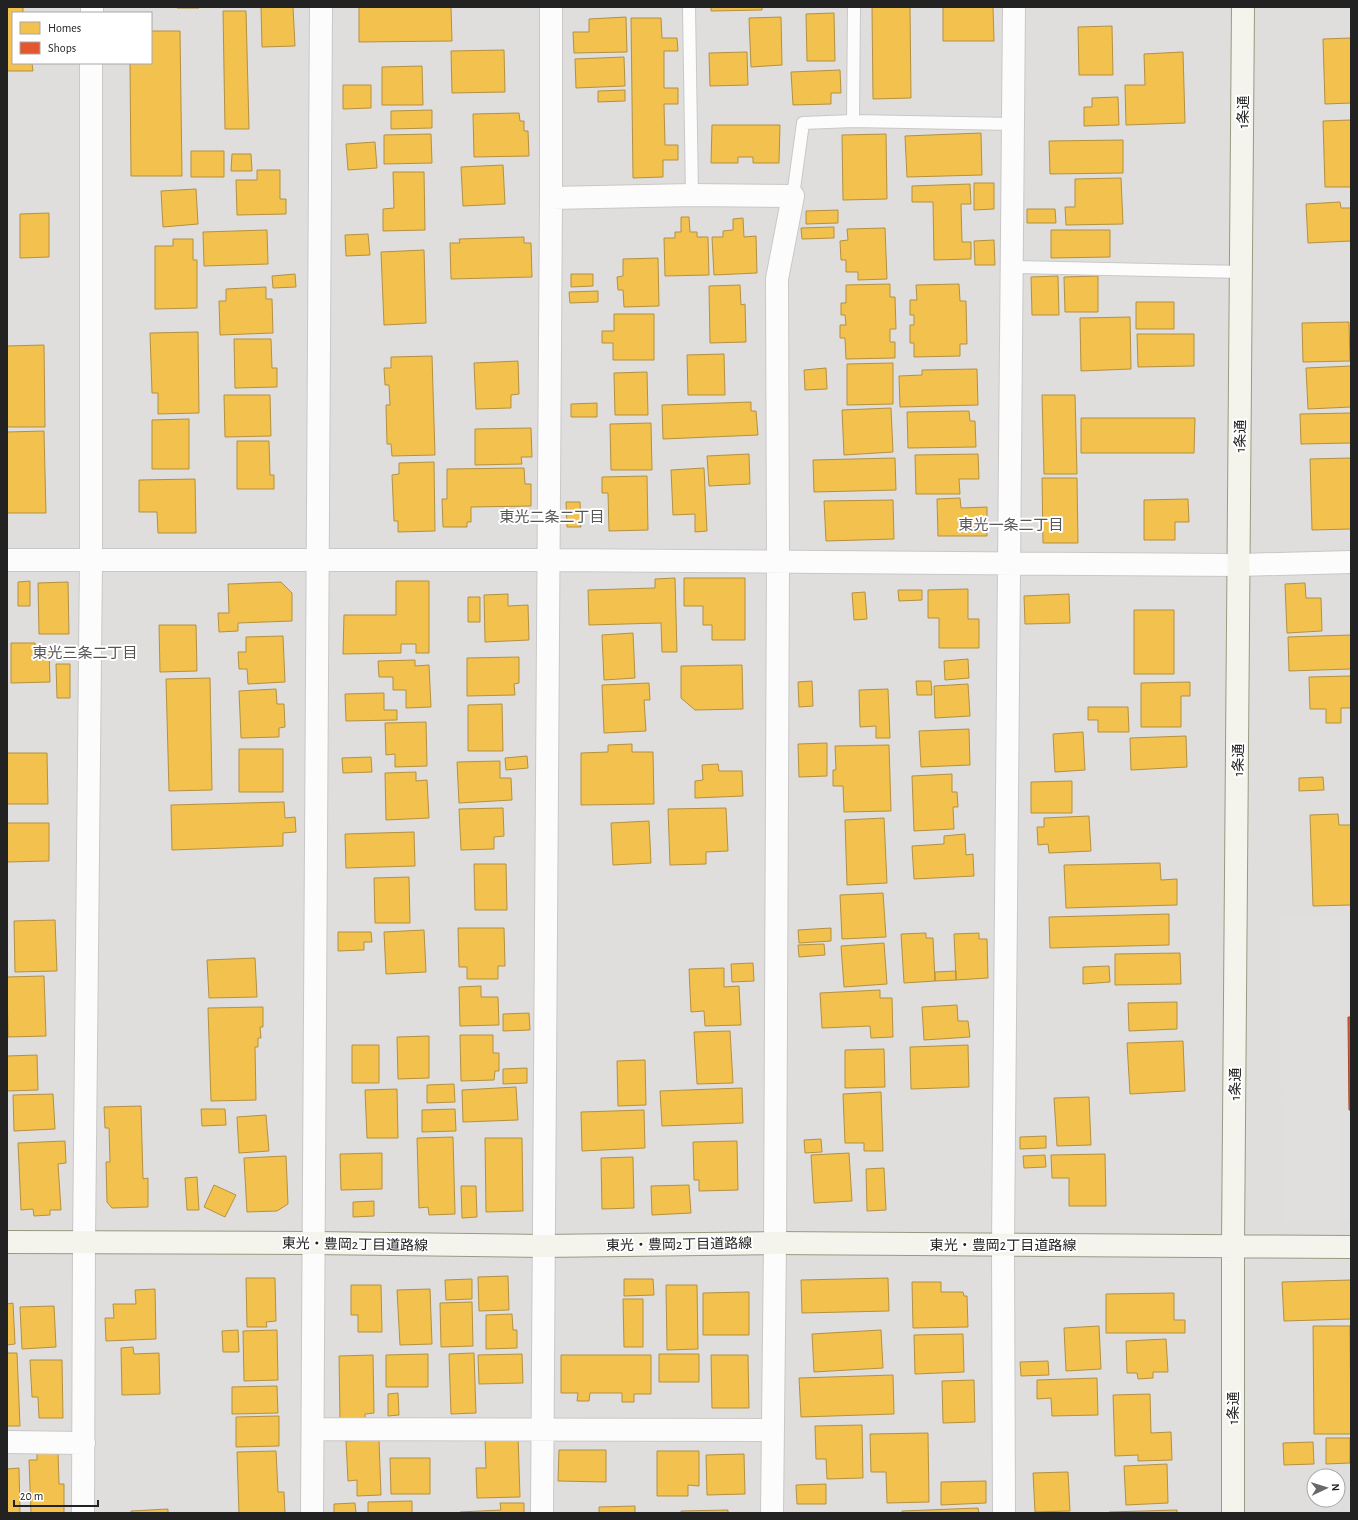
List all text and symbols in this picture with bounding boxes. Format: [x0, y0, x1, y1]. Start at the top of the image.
legend [12, 12, 152, 64]
text: Homes [48, 22, 81, 34]
text: Shops [48, 42, 76, 54]
street label: 1条通 [1236, 96, 1251, 128]
street label: 1条通 [1233, 419, 1248, 453]
district label: 東光二条二丁目 [499, 509, 605, 525]
district label: 東光一条二丁目 [958, 517, 1064, 533]
district label: 東光三条二丁目 [32, 645, 138, 661]
street label: 1条通 [1231, 743, 1246, 777]
street label: 1条通 [1228, 1067, 1243, 1101]
street label: 東光・豊岡2丁目道路線 [282, 1236, 428, 1253]
street label: 東光・豊岡2丁目道路線 [606, 1236, 752, 1253]
street label: 東光・豊岡2丁目道路線 [930, 1238, 1076, 1253]
street label: 1条通 [1226, 1392, 1241, 1424]
north arrow [1306, 1468, 1346, 1508]
scale bar [14, 1482, 98, 1508]
text: N [1330, 1483, 1341, 1492]
text: 20 m [20, 1490, 43, 1502]

